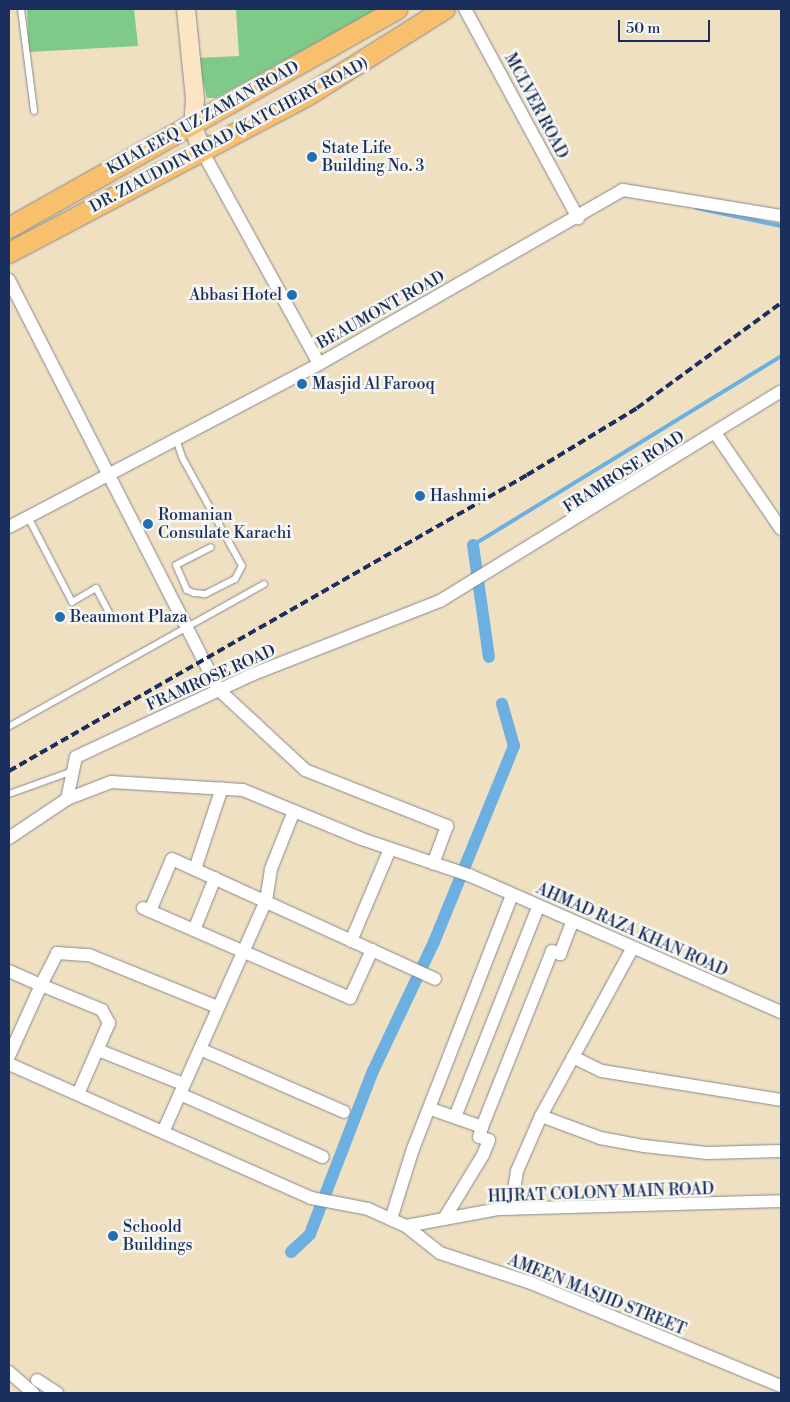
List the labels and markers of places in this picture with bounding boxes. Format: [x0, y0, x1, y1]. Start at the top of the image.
place label: State Life Building No. 3 [322, 138, 424, 176]
marker: State Life Building No. 3 [306, 151, 318, 163]
place label: Abbasi Hotel [189, 285, 282, 305]
marker: Abbasi Hotel [286, 289, 298, 301]
place label: Masjid Al Farooq [312, 374, 435, 394]
marker: Masjid Al Farooq [296, 378, 308, 390]
place label: Hashmi [430, 486, 487, 506]
marker: Hashmi [414, 490, 426, 502]
place label: Romanian Consulate Karachi [158, 505, 292, 543]
marker: Romanian Consulate Karachi [142, 518, 154, 530]
place label: Beaumont Plaza [70, 607, 188, 627]
marker: Beaumont Plaza [54, 611, 66, 623]
place label: Schoold Buildings [123, 1217, 193, 1255]
marker: Schoold Buildings [107, 1230, 119, 1242]

